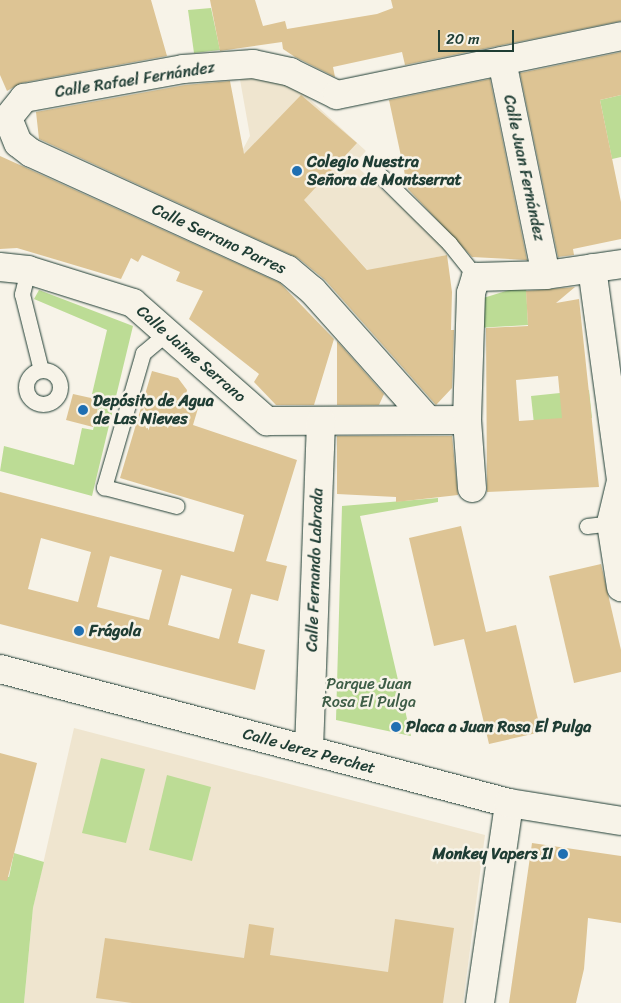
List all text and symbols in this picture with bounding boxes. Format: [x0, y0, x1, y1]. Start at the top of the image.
scale bar [441, 20, 517, 52]
text: 20 m [446, 26, 480, 52]
street label: Calle Rafael Fernández [54, 58, 216, 102]
street label: Calle Juan Fernández [499, 93, 549, 243]
place label: Colegio Nuestra Señora de Montserrat [307, 152, 461, 190]
marker: Colegio Nuestra Señora de Montserrat [291, 165, 303, 177]
street label: Calle Serrano Parres [149, 200, 289, 278]
street label: Calle Jaime Serrano [132, 301, 250, 407]
place label: Depósito de Agua de Las Nieves [93, 391, 214, 429]
marker: Depósito de Agua de Las Nieves [77, 404, 89, 416]
street label: Calle Fernando Labrada [303, 488, 327, 652]
place label: Frágola [89, 621, 141, 641]
marker: Frágola [73, 625, 85, 637]
park label: Parque Juan Rosa El Pulga [322, 674, 416, 712]
place label: Placa a Juan Rosa El Pulga [406, 717, 592, 737]
marker: Placa a Juan Rosa El Pulga [390, 721, 402, 733]
street label: Calle Jerez Perchet [240, 724, 378, 778]
place label: Monkey Vapers II [432, 844, 553, 864]
marker: Monkey Vapers II [557, 848, 569, 860]

